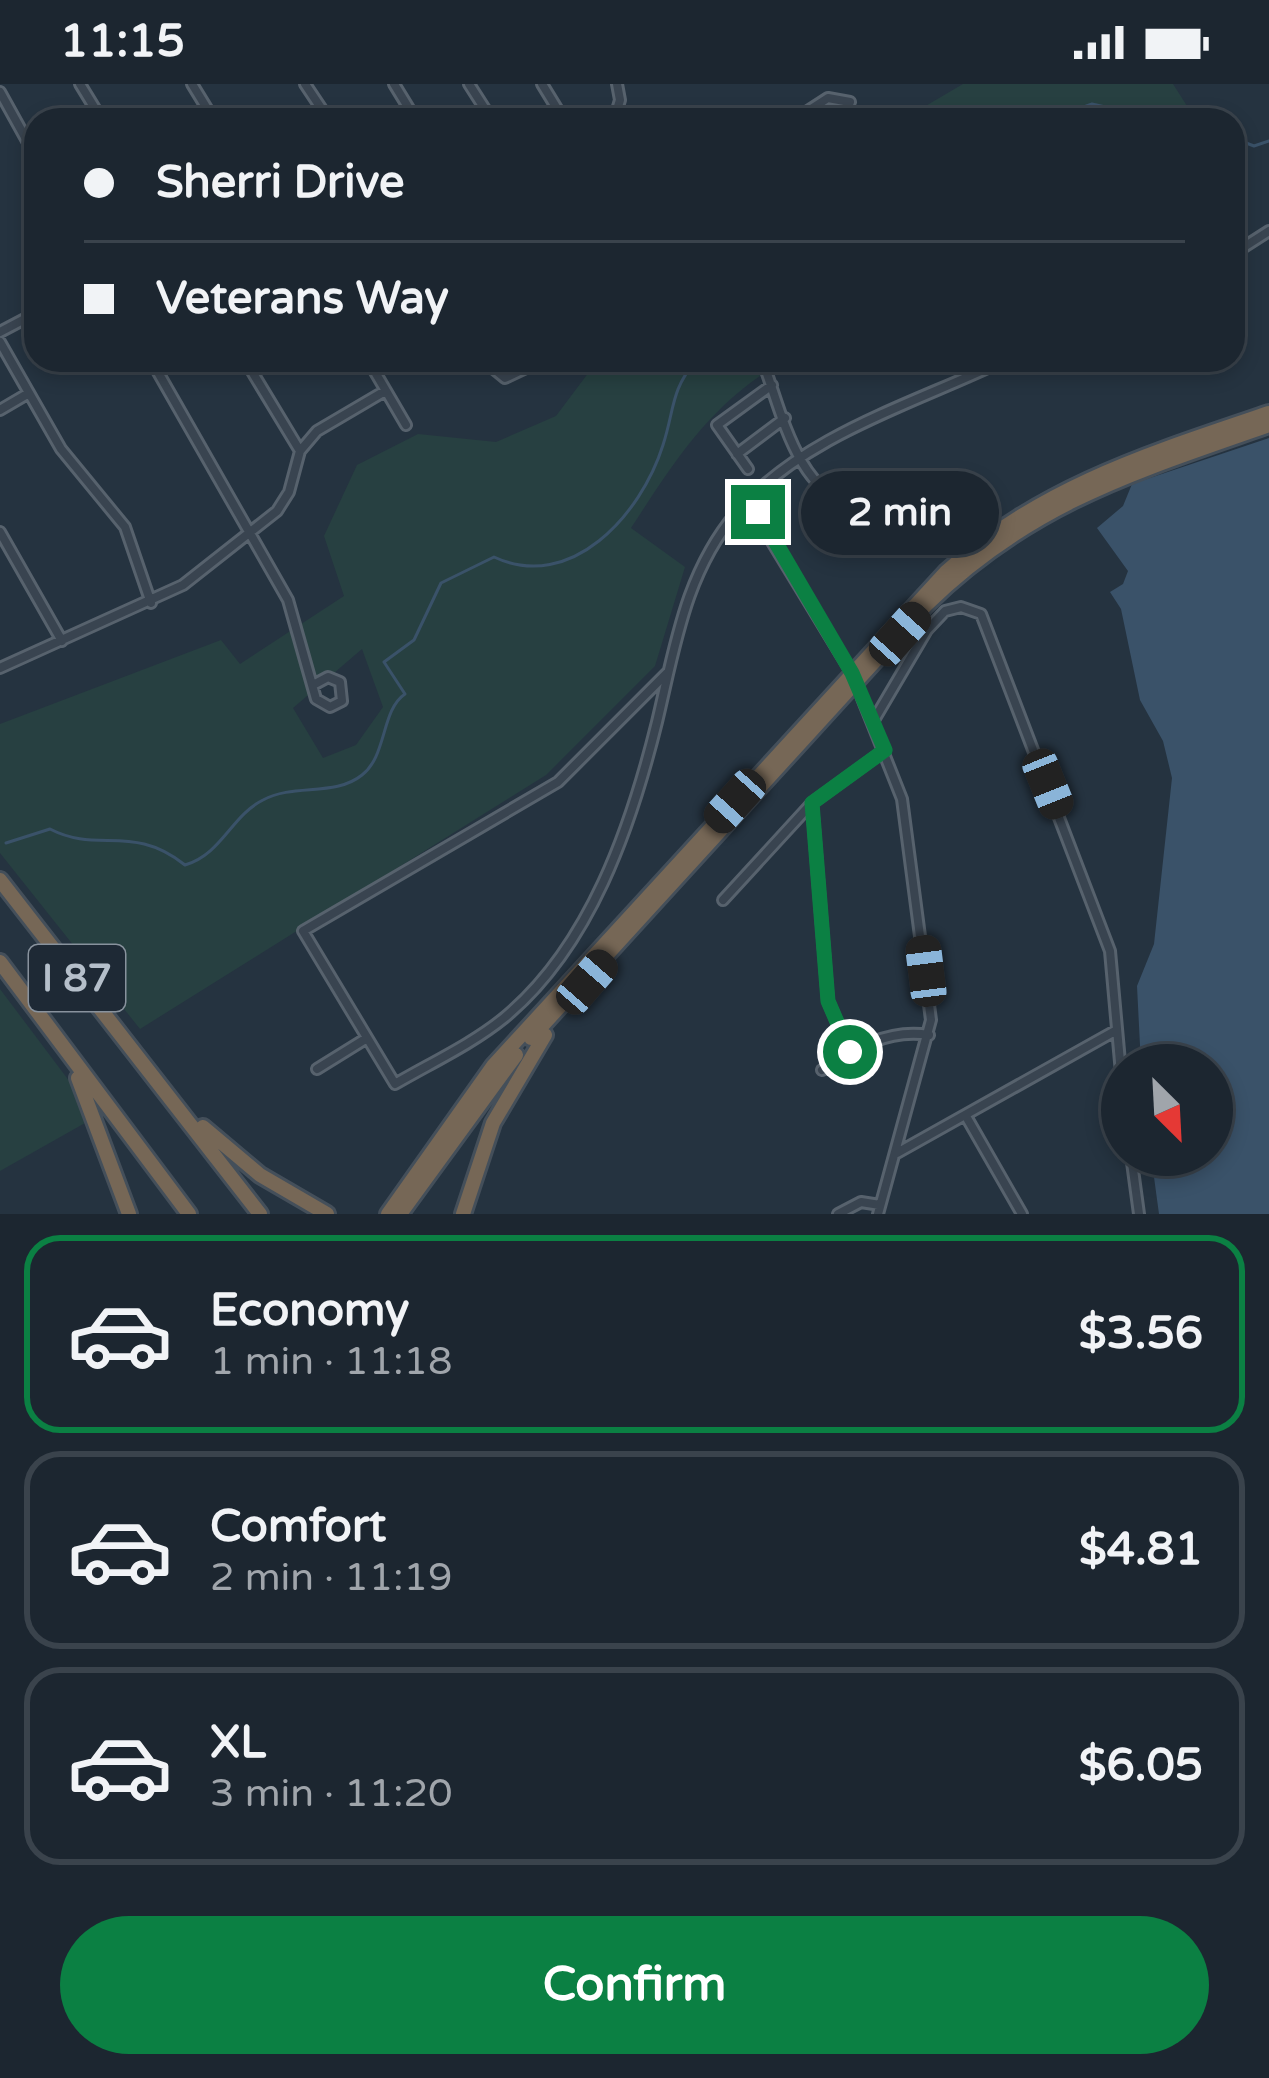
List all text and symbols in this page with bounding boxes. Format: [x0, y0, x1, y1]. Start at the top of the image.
text: 11:15 [60, 15, 185, 69]
text: Sherri Drive [156, 156, 404, 210]
text: Veterans Way [156, 272, 449, 326]
callout: 2 min [800, 470, 998, 554]
route end [731, 485, 785, 539]
text: 2 min [848, 489, 952, 536]
car [863, 595, 937, 673]
car [1018, 744, 1078, 824]
car [698, 762, 772, 840]
car [904, 933, 948, 1009]
car [550, 943, 624, 1021]
road number: I 87 [29, 945, 125, 1011]
route start [823, 1025, 877, 1079]
north arrow [1101, 1044, 1233, 1176]
map controls [1101, 1044, 1233, 1176]
icon: car [66, 1280, 174, 1388]
text: Economy [210, 1284, 409, 1338]
text: $3.56 [1079, 1307, 1203, 1361]
text: 1 min · 11:18 [210, 1338, 452, 1385]
icon: car [66, 1496, 174, 1604]
text: Comfort [210, 1500, 386, 1554]
text: $4.81 [1079, 1523, 1203, 1577]
text: 2 min · 11:19 [210, 1554, 452, 1601]
icon: car [66, 1712, 174, 1820]
text: XL [210, 1716, 266, 1770]
text: $6.05 [1079, 1739, 1203, 1793]
text: 3 min · 11:20 [210, 1770, 452, 1817]
button: Confirm [60, 1916, 1209, 2054]

